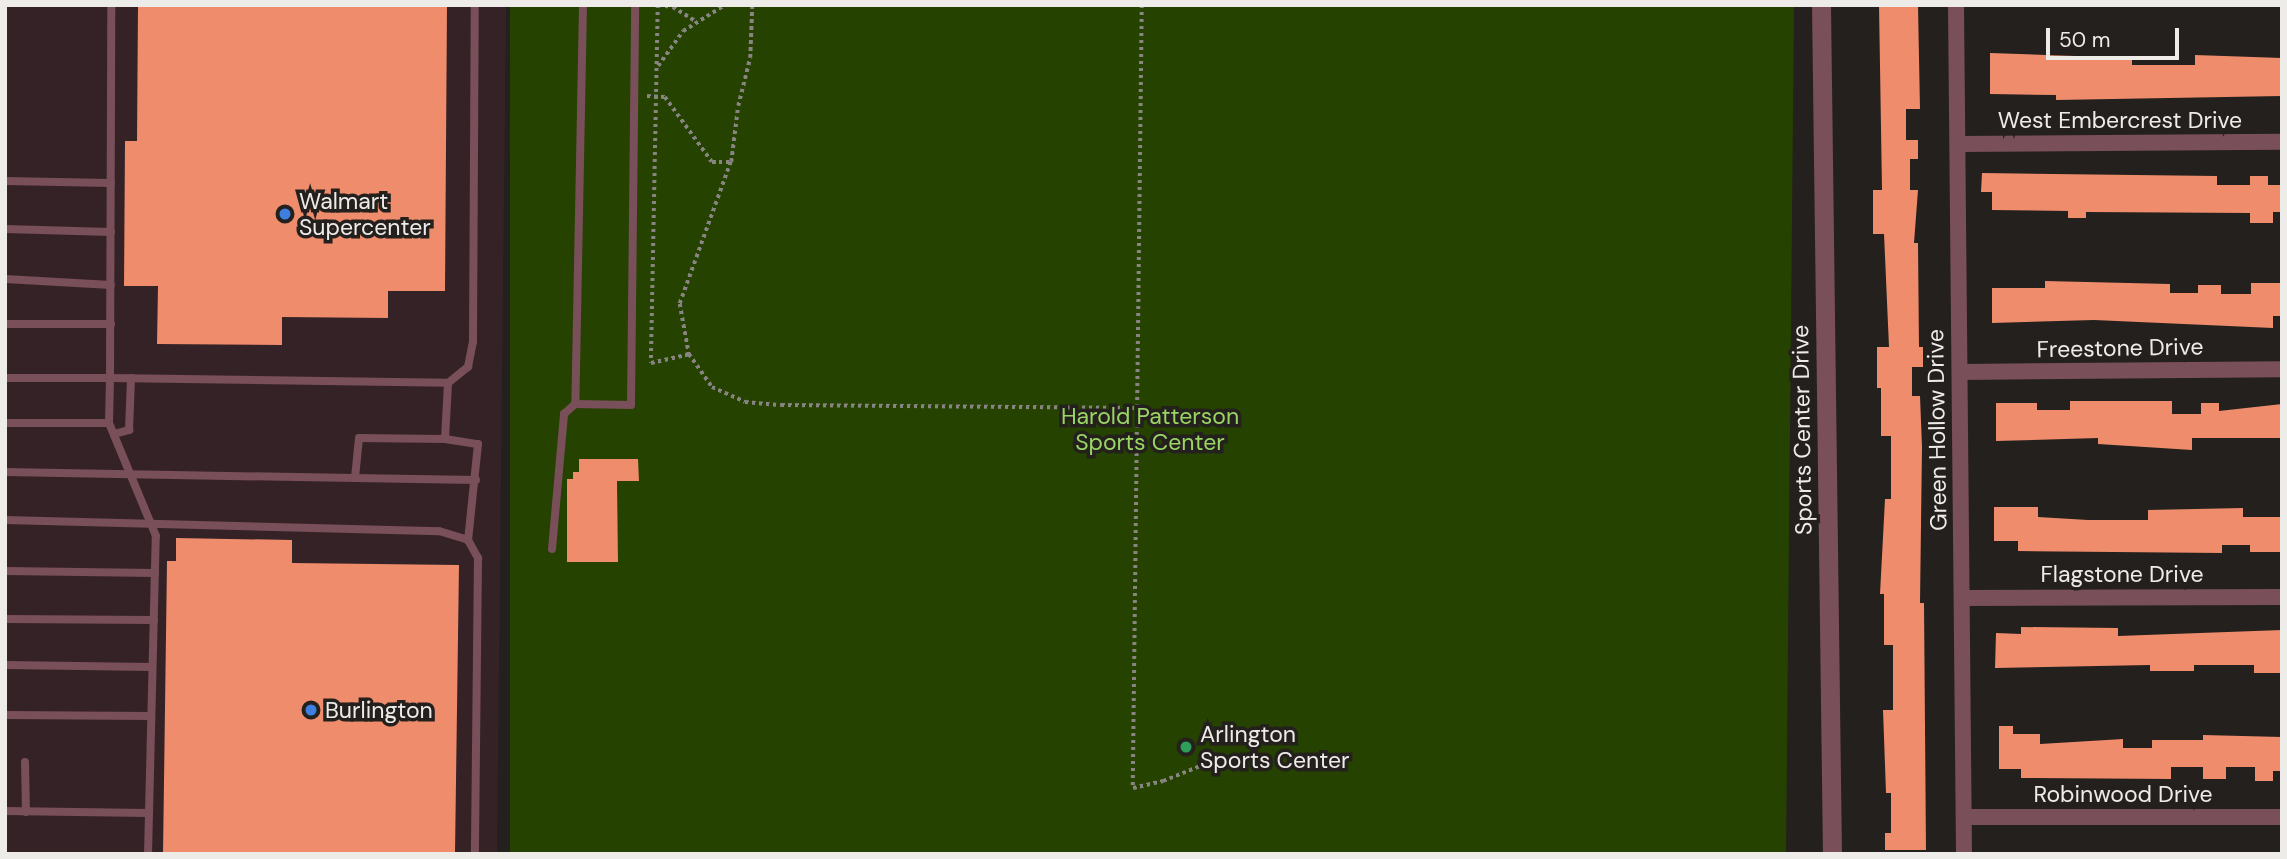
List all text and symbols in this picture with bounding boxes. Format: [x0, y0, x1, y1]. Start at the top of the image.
scale bar [2049, 14, 2182, 58]
text: 50 m [2059, 26, 2110, 54]
street label: West Embercrest Drive [1998, 106, 2242, 134]
place label: Walmart Supercenter [299, 187, 431, 241]
marker: Walmart Supercenter [277, 206, 293, 222]
street label: Sports Center Drive [1786, 325, 1818, 535]
street label: Green Hollow Drive [1921, 329, 1953, 531]
street label: Freestone Drive [2036, 333, 2204, 363]
park label: Harold Patterson Sports Center [1061, 402, 1239, 456]
street label: Flagstone Drive [2040, 560, 2204, 588]
place label: Burlington [325, 696, 433, 724]
marker: Burlington [303, 702, 319, 718]
place label: Arlington Sports Center [1200, 720, 1350, 774]
marker: Arlington Sports Center [1178, 739, 1194, 755]
street label: Robinwood Drive [2033, 780, 2213, 808]

